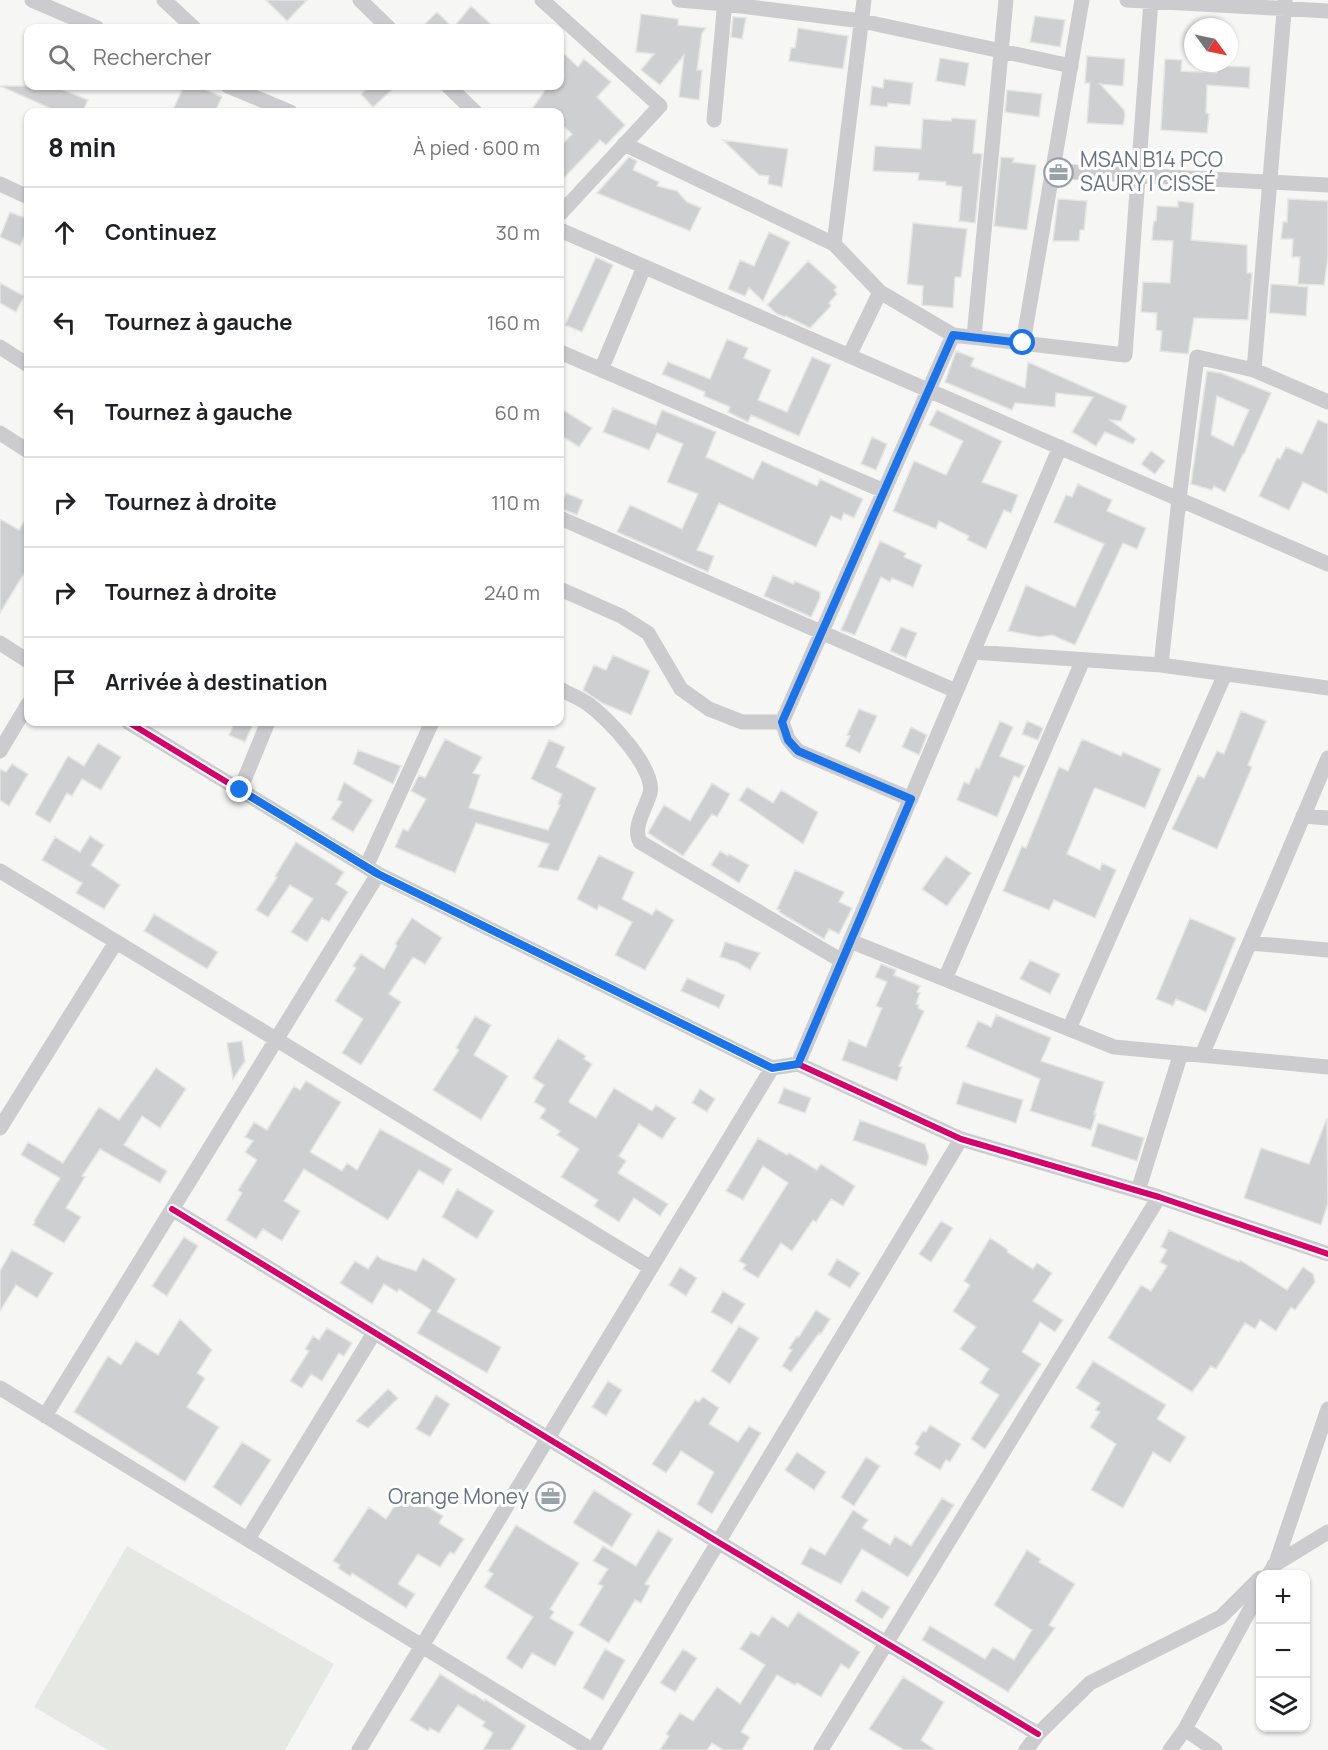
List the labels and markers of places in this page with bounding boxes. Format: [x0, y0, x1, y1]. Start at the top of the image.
place label: MSAN B14 PCO SAURY I CISSÉ [1080, 145, 1223, 197]
office icon: MSAN B14 PCO SAURY I CISSÉ [1043, 156, 1075, 188]
office icon: Orange Money [534, 1481, 566, 1513]
place label: Orange Money [388, 1482, 529, 1510]

